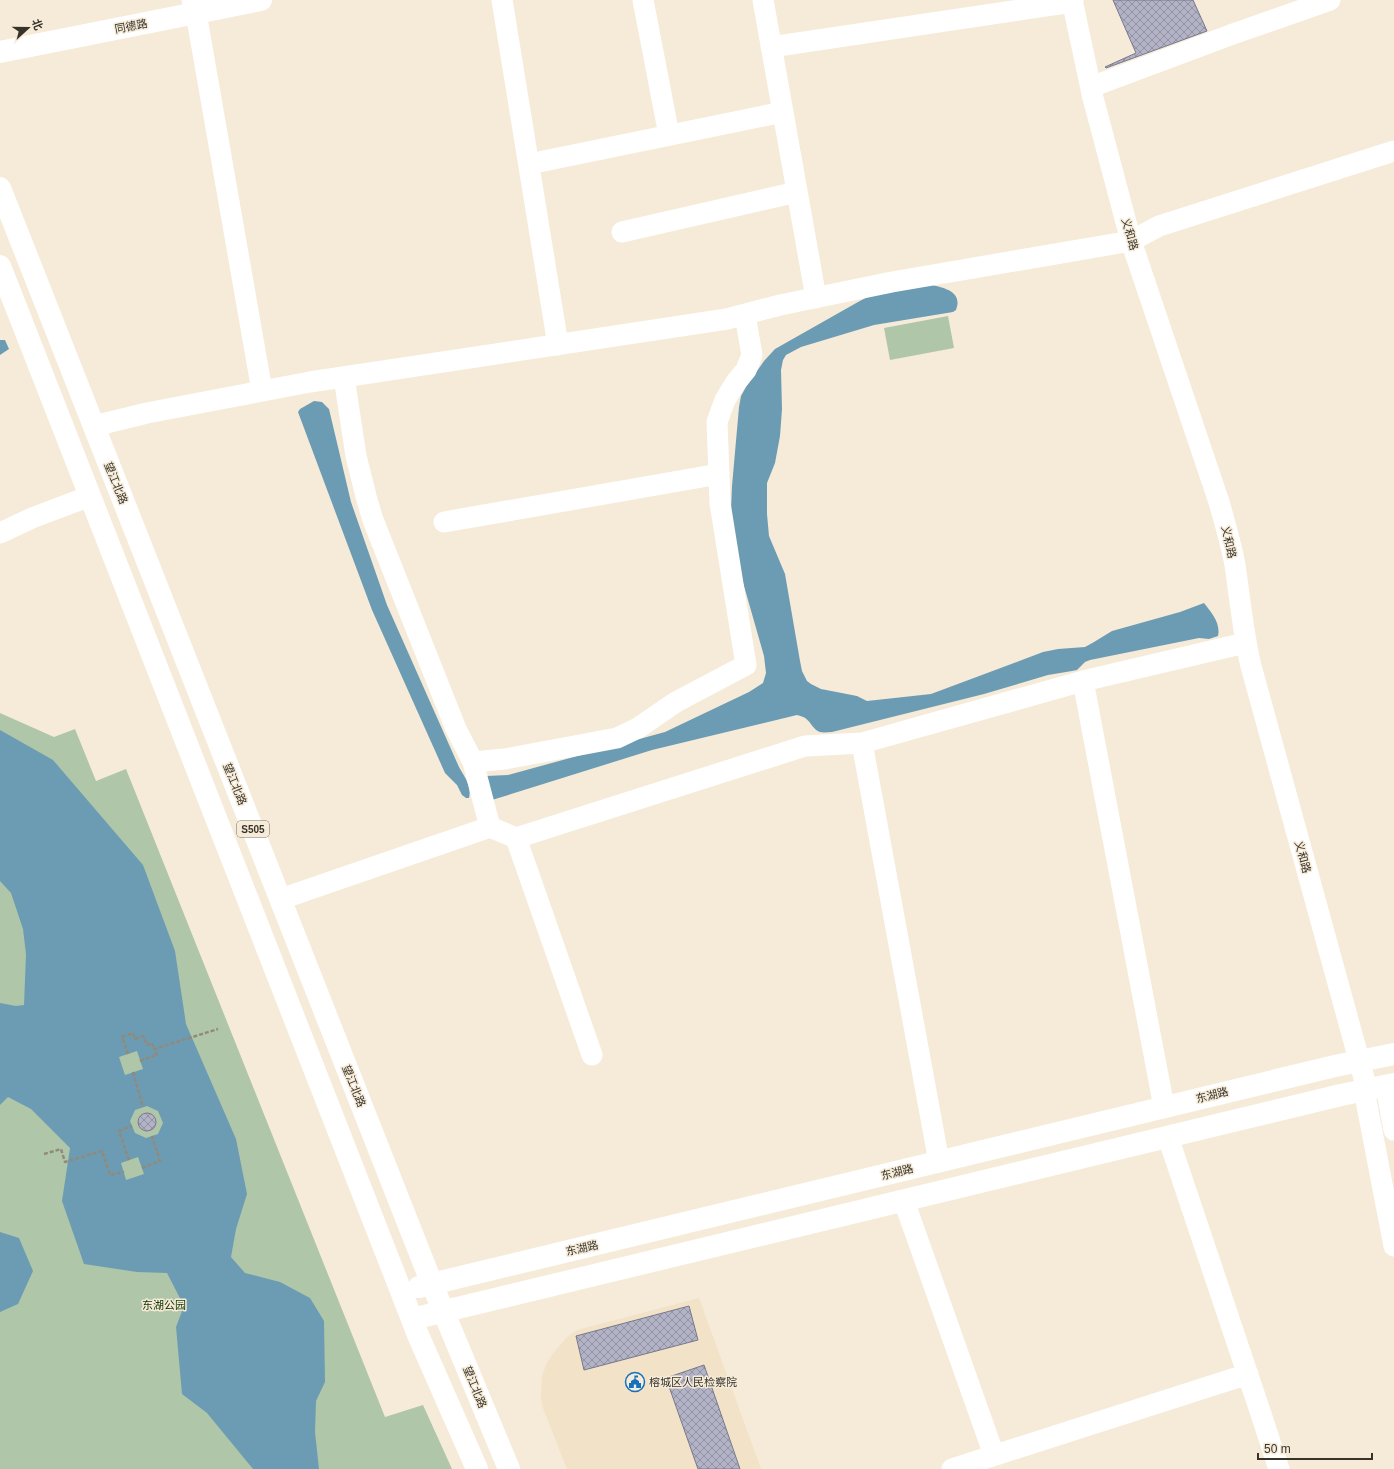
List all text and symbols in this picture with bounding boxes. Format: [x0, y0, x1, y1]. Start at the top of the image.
north arrow [8, 8, 48, 48]
text: 北 [30, 17, 45, 32]
street label: 同德路 [114, 17, 148, 35]
street label: 义和路 [1120, 216, 1140, 252]
street label: 望江北路 [102, 460, 130, 506]
street label: 义和路 [1219, 525, 1239, 559]
street label: 望江北路 [221, 761, 249, 807]
road number: S505 [237, 821, 269, 837]
street label: 义和路 [1293, 840, 1313, 874]
street label: 望江北路 [340, 1063, 368, 1109]
street label: 东湖路 [1195, 1085, 1229, 1105]
street label: 东湖路 [880, 1162, 914, 1182]
street label: 东湖路 [565, 1238, 599, 1258]
park label: 东湖公园 [142, 1299, 186, 1311]
street label: 望江北路 [461, 1364, 489, 1410]
public building icon: 榕城区人民检察院 [624, 1371, 646, 1393]
place label: 榕城区人民检察院 [649, 1376, 737, 1388]
scale bar [1258, 1435, 1372, 1461]
text: 50 m [1264, 1442, 1291, 1456]

